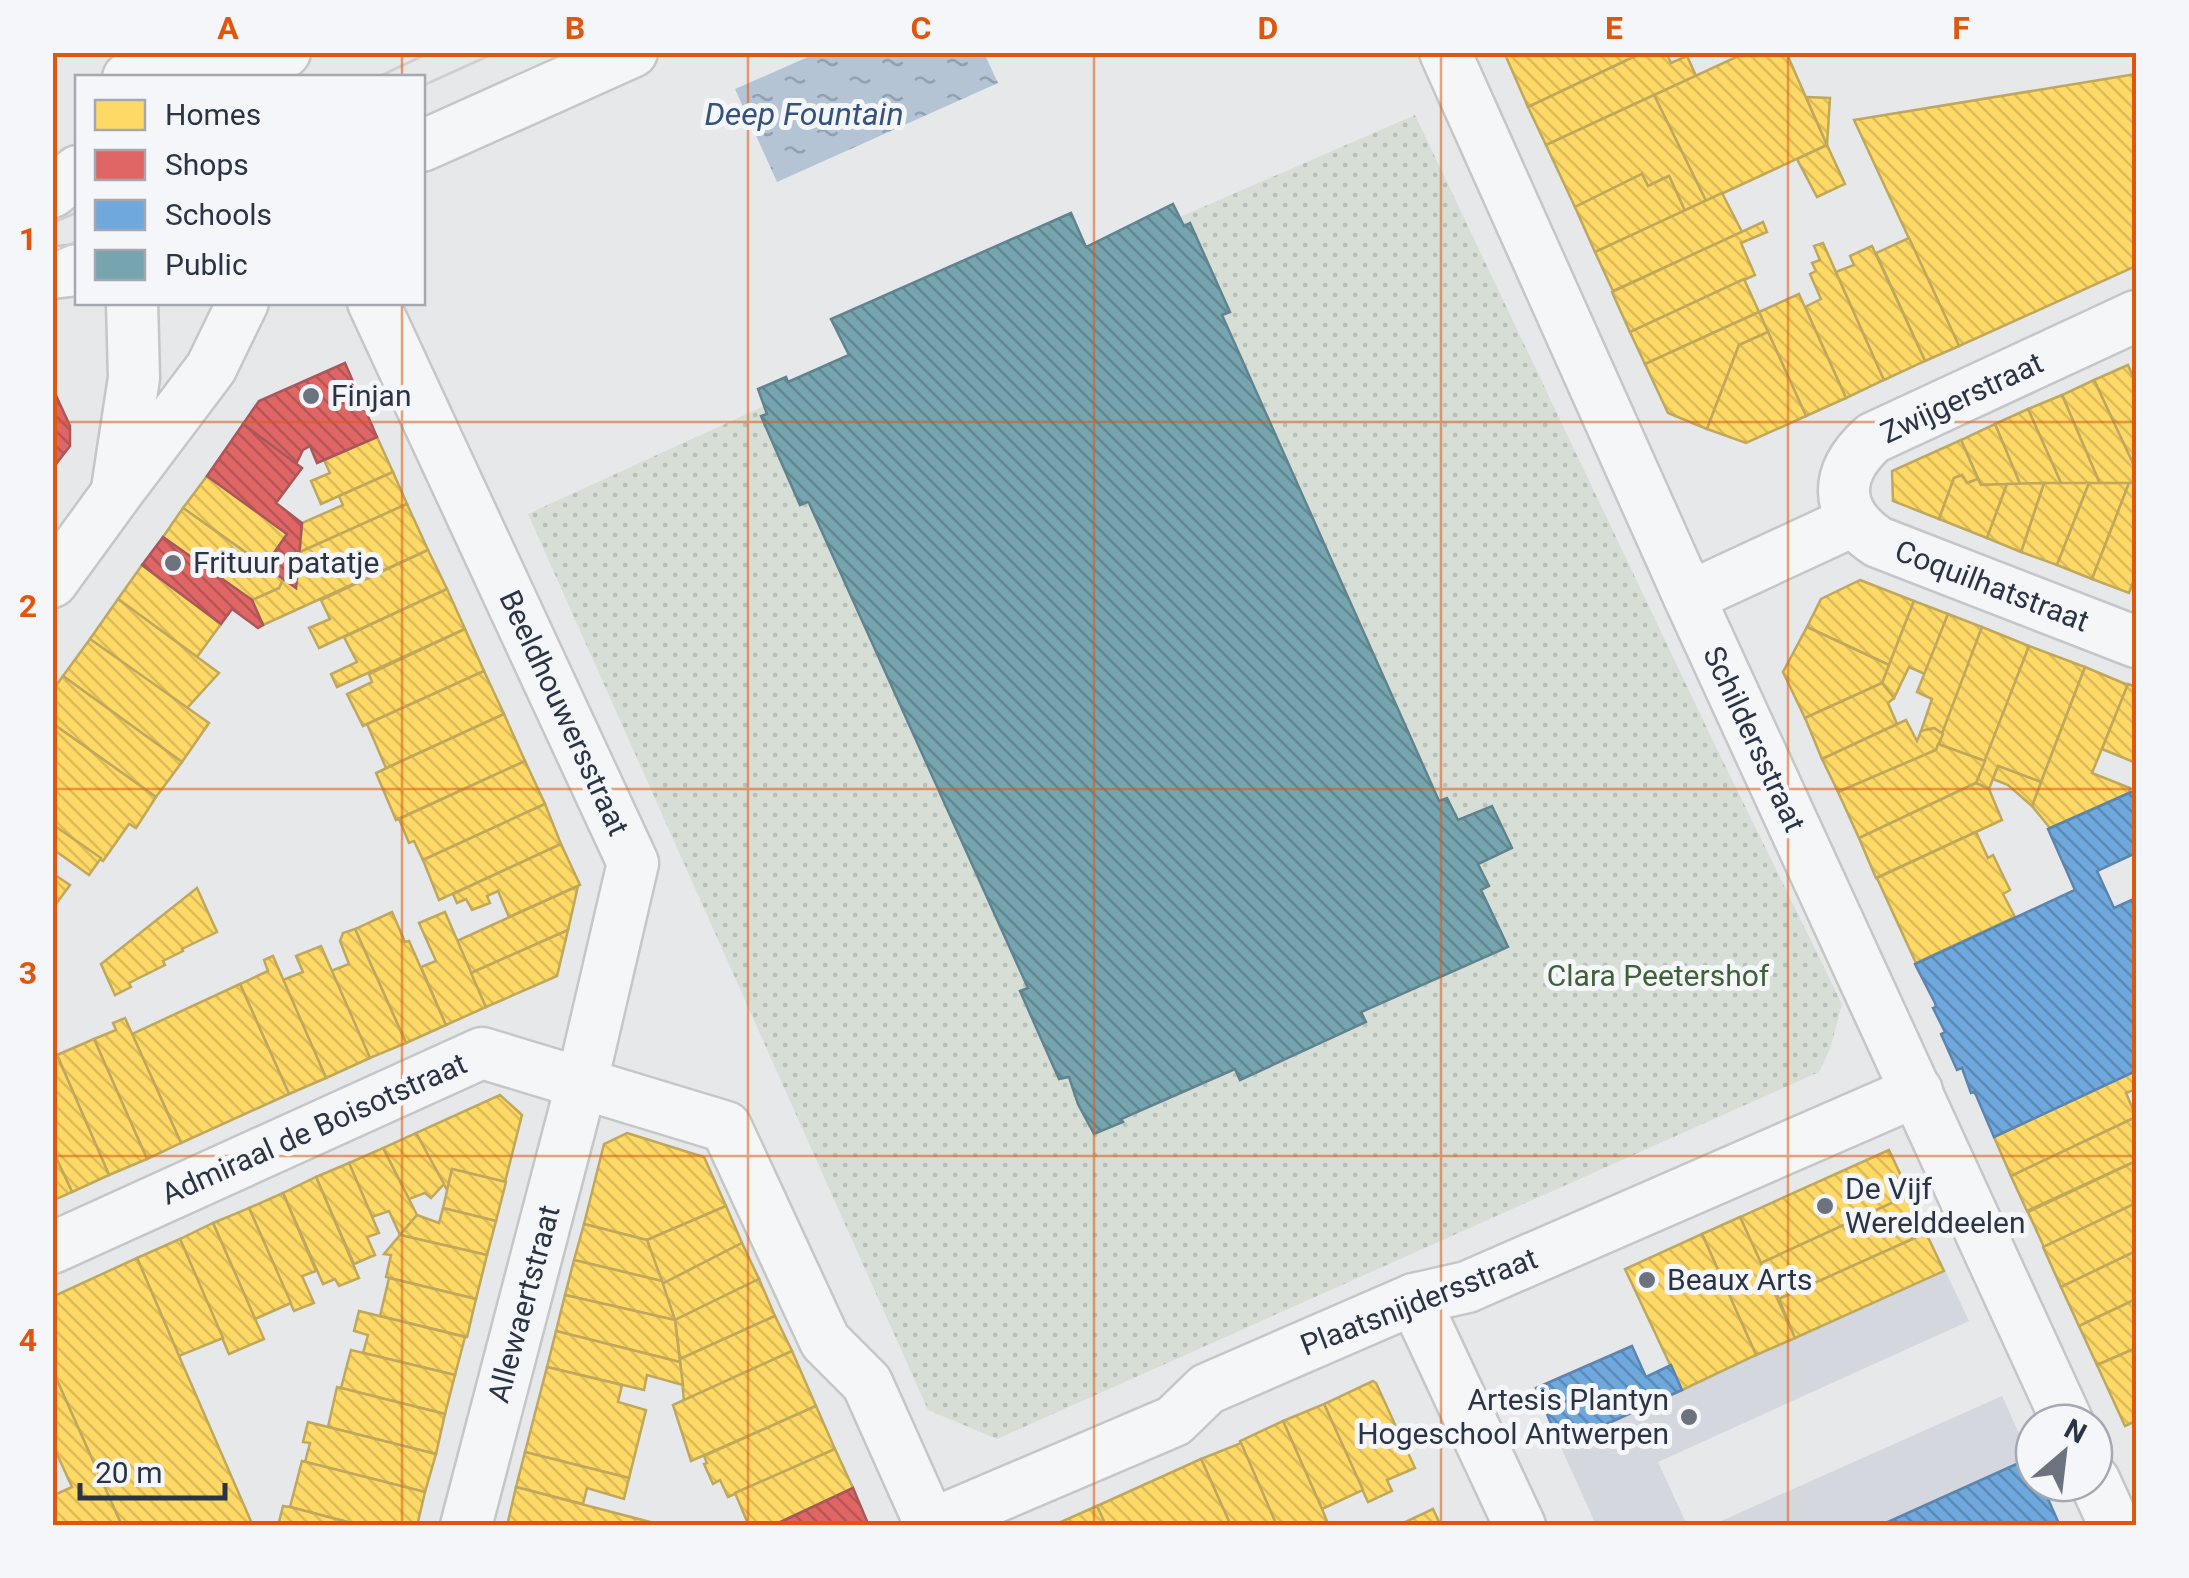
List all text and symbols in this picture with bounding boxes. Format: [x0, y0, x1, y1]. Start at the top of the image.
text: A [217, 9, 239, 47]
text: B [565, 9, 585, 47]
text: C [911, 9, 931, 47]
text: D [1258, 9, 1278, 47]
text: E [1605, 9, 1623, 47]
text: F [1952, 9, 1970, 47]
legend [75, 75, 425, 305]
water label: Deep Fountain [704, 95, 904, 133]
text: Homes [165, 97, 261, 132]
text: Shops [165, 147, 249, 182]
text: Schools [165, 197, 272, 232]
text: 1 [19, 220, 37, 258]
text: Public [165, 247, 248, 282]
street label: Zwijgerstraat [1875, 345, 2048, 450]
place label: Finjan [331, 378, 412, 413]
marker: Finjan [300, 385, 322, 407]
street label: Coquilhatstraat [1890, 532, 2094, 639]
place label: Frituur patatje [193, 545, 379, 580]
marker: Frituur patatje [162, 552, 184, 574]
street label: Beeldhouwersstraat [492, 585, 637, 841]
text: 2 [19, 587, 37, 625]
street label: Schildersstraat [1696, 641, 1813, 837]
text: 3 [19, 954, 37, 992]
park label: Clara Peetershof [1547, 958, 1770, 993]
street label: Admiraal de Boisotstraat [156, 1045, 472, 1212]
place label: De Vijf Werelddeelen [1845, 1171, 2026, 1240]
marker: De Vijf Werelddeelen [1814, 1195, 1836, 1217]
street label: Allewaertstraat [480, 1201, 567, 1406]
street label: Plaatsnijdersstraat [1295, 1240, 1542, 1363]
place label: Beaux Arts [1667, 1262, 1813, 1297]
marker: Beaux Arts [1636, 1269, 1658, 1291]
text: 4 [19, 1321, 37, 1359]
place label: Artesis Plantyn Hogeschool Antwerpen [1357, 1382, 1669, 1451]
north arrow [2014, 1403, 2114, 1503]
marker: Artesis Plantyn Hogeschool Antwerpen [1678, 1406, 1700, 1428]
text: N [2059, 1412, 2092, 1451]
scale bar [80, 1438, 225, 1500]
text: 20 m [95, 1455, 162, 1490]

